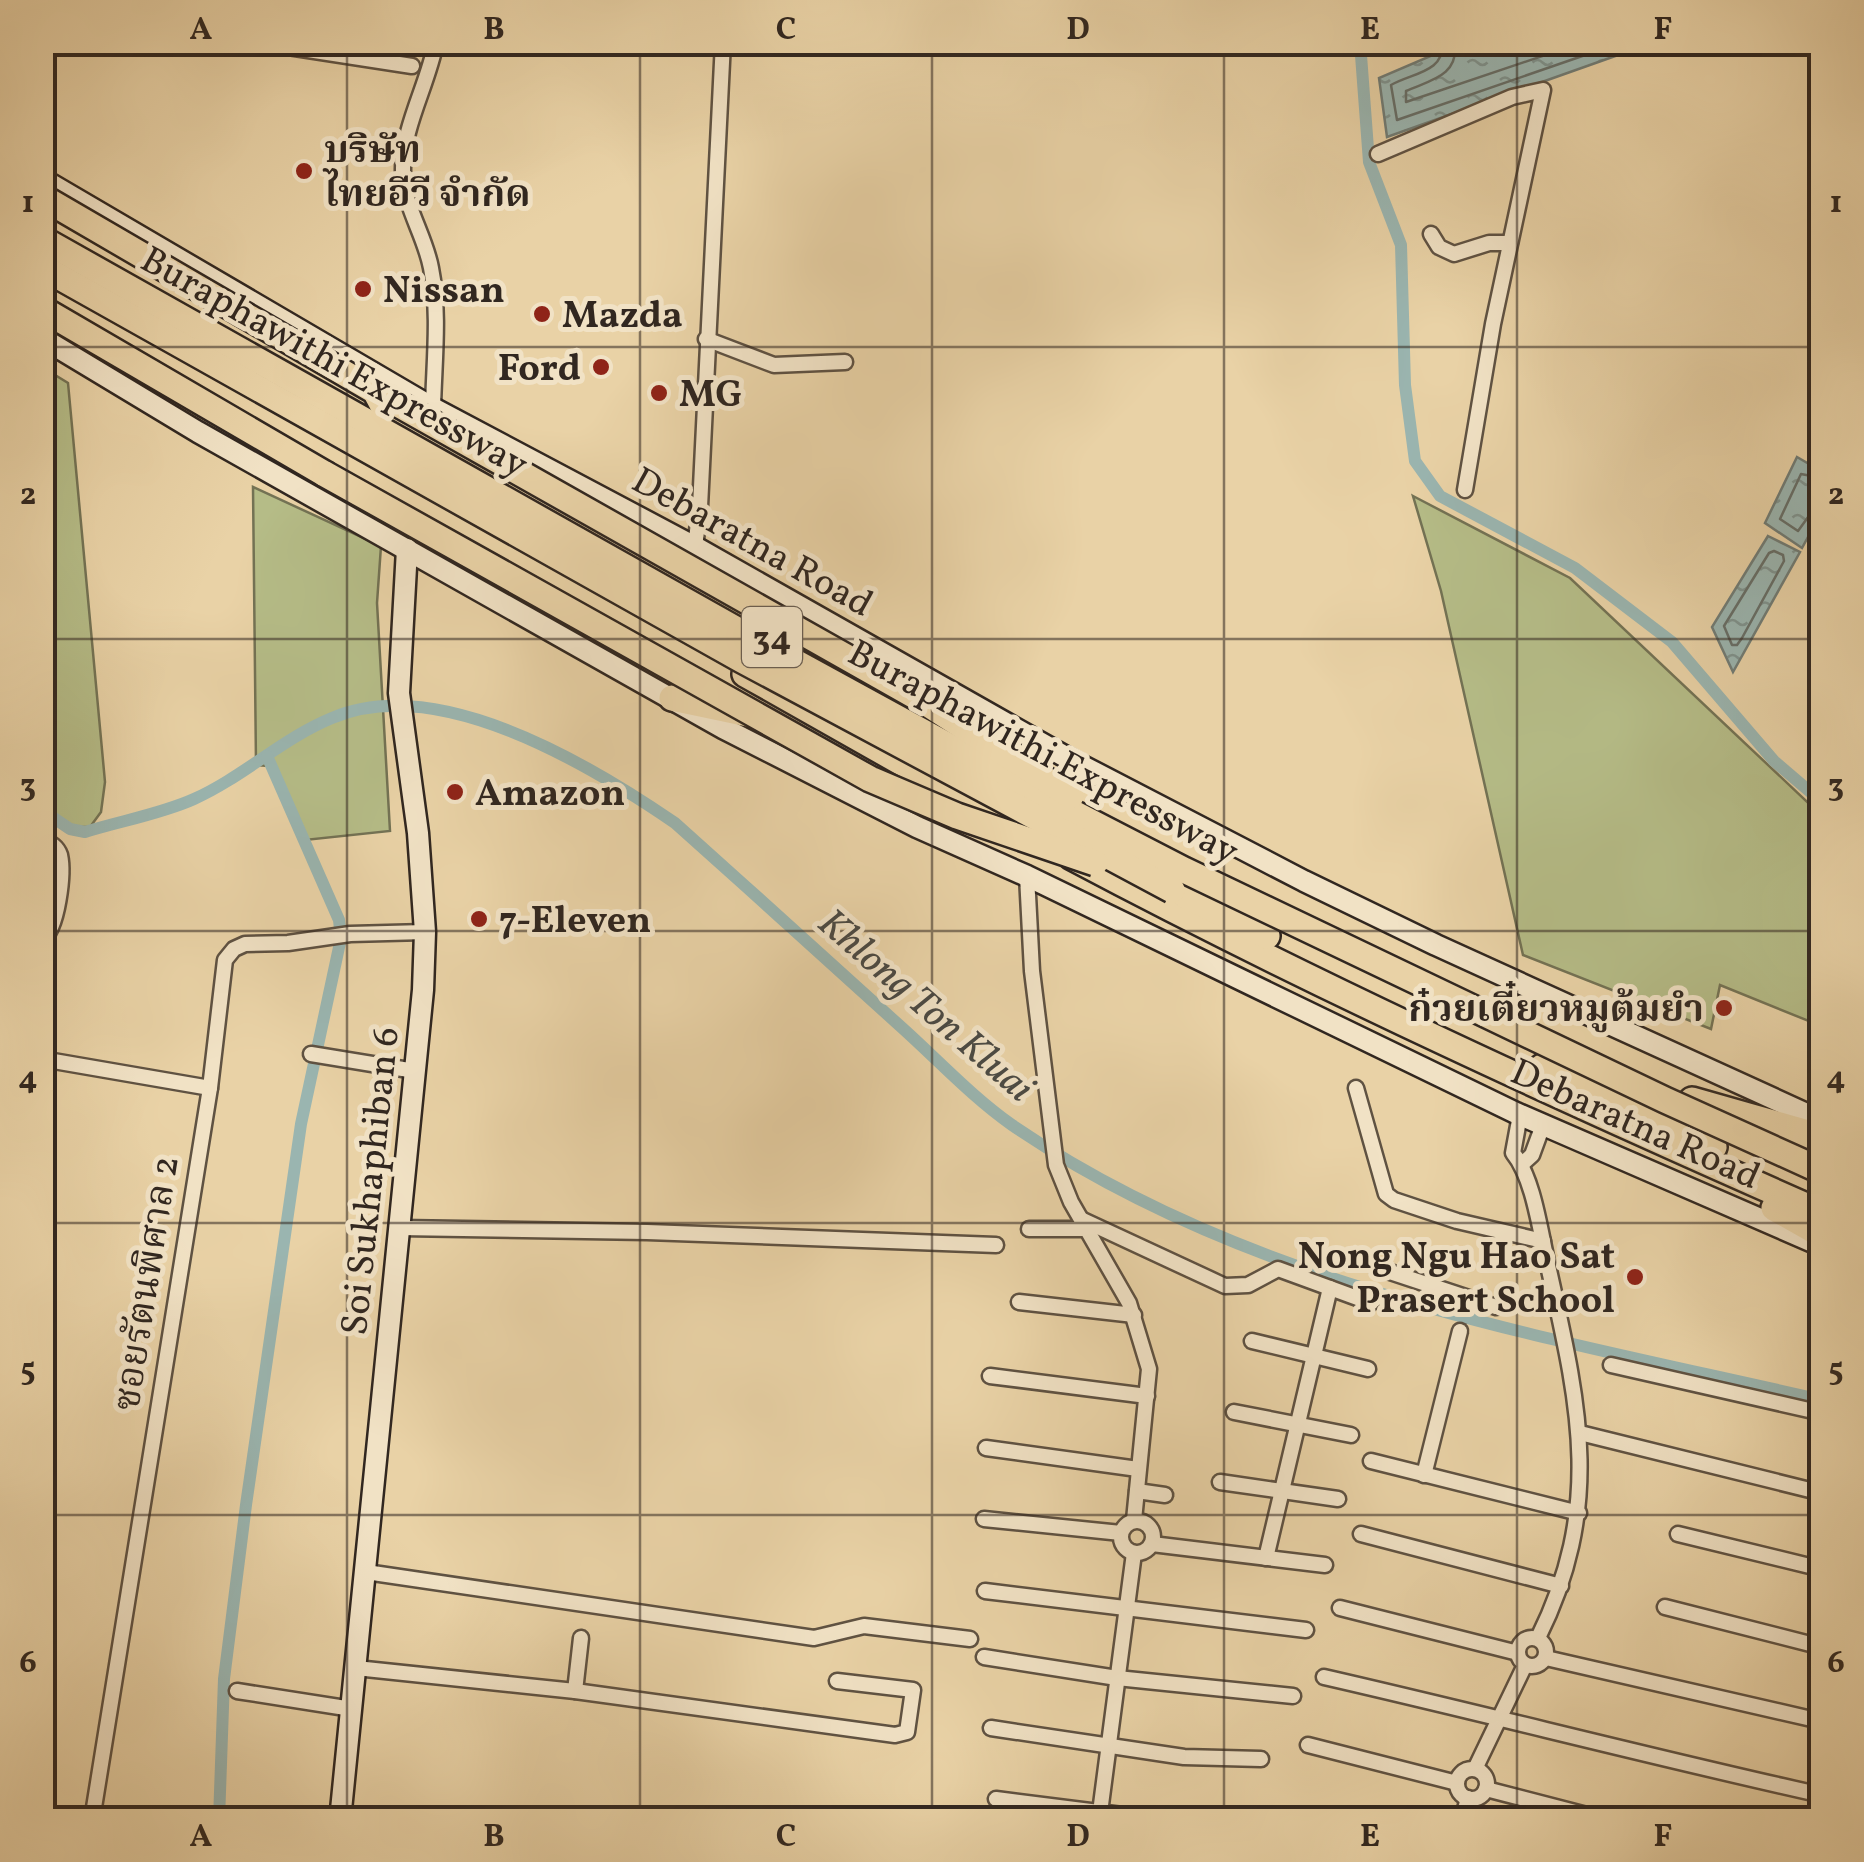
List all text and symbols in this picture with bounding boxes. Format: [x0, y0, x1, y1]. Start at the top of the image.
text: A [190, 9, 213, 53]
text: B [483, 9, 505, 53]
text: C [776, 9, 796, 53]
text: D [1066, 9, 1090, 53]
text: E [1360, 9, 1380, 53]
text: F [1654, 9, 1673, 53]
place label: บริษัท ไทยอีวี จำกัด [322, 126, 530, 223]
marker: บริษัท ไทยอีวี จำกัด [293, 160, 315, 182]
text: 1 [22, 182, 34, 226]
text: 1 [1830, 182, 1842, 226]
street label: Buraphawithi Expressway [130, 235, 537, 493]
place label: Nissan [383, 266, 505, 319]
marker: Nissan [352, 278, 374, 300]
place label: Mazda [562, 291, 683, 344]
marker: Mazda [531, 303, 553, 325]
place label: Ford [498, 344, 581, 397]
marker: Ford [590, 356, 612, 378]
place label: MG [679, 370, 742, 423]
marker: MG [648, 382, 670, 404]
street label: Debaratna Road [621, 456, 881, 632]
text: 2 [20, 474, 36, 518]
text: 2 [1828, 474, 1844, 518]
road number: 34 [742, 607, 802, 667]
street label: Buraphawithi Expressway [838, 628, 1247, 880]
text: 3 [20, 766, 36, 810]
text: 3 [1828, 766, 1844, 810]
place label: Amazon [475, 769, 625, 822]
marker: Amazon [444, 781, 466, 803]
place label: 7-Eleven [499, 896, 651, 949]
water label: Khlong Ton Kluai [804, 897, 1045, 1117]
marker: 7-Eleven [468, 908, 490, 930]
place label: ก๋วยเตี๋ยวหมูต้มยำ [1408, 980, 1704, 1038]
marker: ก๋วยเตี๋ยวหมูต้มยำ [1713, 997, 1735, 1019]
street label: Soi Sukhaphiban 6 [330, 1025, 415, 1338]
street label: Debaratna Road [1501, 1047, 1768, 1205]
text: 4 [18, 1058, 38, 1102]
text: 4 [1826, 1058, 1846, 1102]
street label: ซอยรัตนพิศาล 2 [102, 1152, 195, 1415]
place label: Nong Ngu Hao Sat Prasert School [1298, 1232, 1615, 1329]
marker: Nong Ngu Hao Sat Prasert School [1624, 1266, 1646, 1288]
text: 5 [20, 1350, 36, 1394]
text: 5 [1828, 1350, 1844, 1394]
text: 6 [19, 1642, 37, 1686]
text: 6 [1827, 1642, 1845, 1686]
text: A [190, 1816, 213, 1860]
text: B [483, 1816, 505, 1860]
text: C [776, 1816, 796, 1860]
text: D [1066, 1816, 1090, 1860]
text: E [1360, 1816, 1380, 1860]
text: F [1654, 1816, 1673, 1860]

